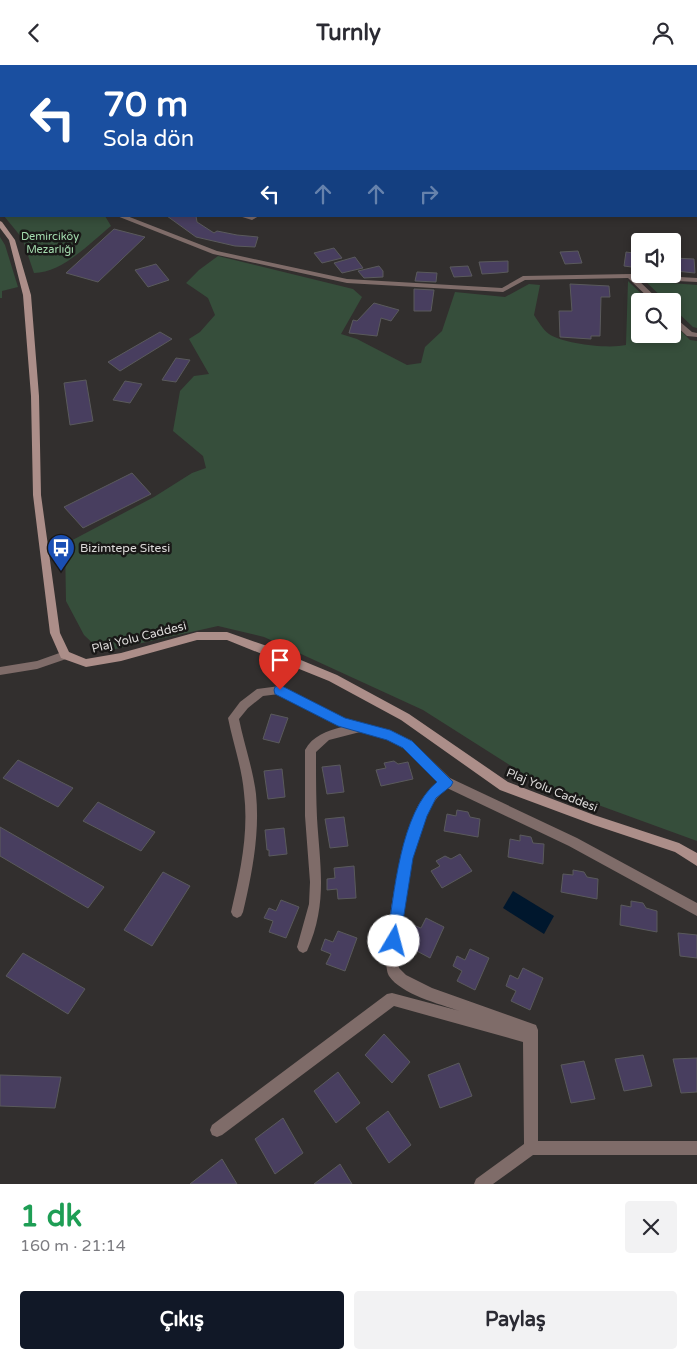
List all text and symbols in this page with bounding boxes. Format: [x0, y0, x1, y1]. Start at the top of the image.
icon: back [20, 19, 48, 47]
icon: person [649, 19, 677, 47]
text: Turnly [316, 20, 381, 46]
text: 70 m [103, 84, 188, 126]
icon: left [20, 85, 85, 150]
text: Sola dön [103, 126, 194, 152]
icon: left [256, 180, 284, 208]
icon: ahead [309, 180, 337, 208]
icon: ahead [362, 180, 390, 208]
icon: right [415, 180, 443, 208]
park label: Demirciköy Mezarlığı [21, 230, 79, 256]
map controls [631, 233, 681, 343]
button: sound [631, 233, 681, 283]
button: search [631, 293, 681, 343]
bus stop icon: Bizimtepe Sitesi [46, 533, 76, 572]
place label: Bizimtepe Sitesi [80, 541, 170, 555]
street label: Plaj Yolu Caddesi [90, 618, 188, 656]
pin [259, 639, 301, 690]
icon: arrive [266, 646, 294, 674]
street label: Plaj Yolu Caddesi [504, 765, 600, 815]
position arrow [367, 914, 419, 966]
text: 1 dk [20, 1198, 82, 1235]
button: close [625, 1201, 677, 1253]
text: 160 m · 21:14 [20, 1236, 126, 1256]
button: Çıkış [20, 1291, 344, 1349]
button: Paylaş [354, 1291, 677, 1349]

